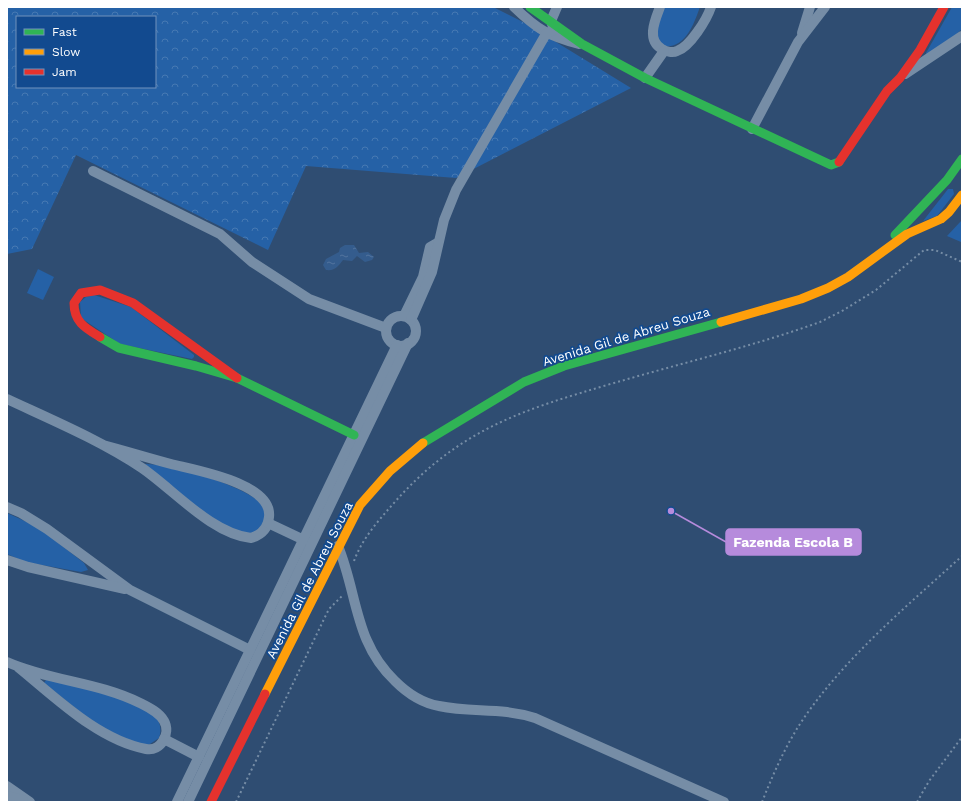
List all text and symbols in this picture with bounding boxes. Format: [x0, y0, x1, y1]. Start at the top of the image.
legend [16, 16, 156, 88]
text: Fast [52, 25, 77, 39]
text: Slow [52, 45, 80, 59]
text: Jam [52, 65, 77, 79]
street label: Avenida Gil de Abreu Souza [541, 304, 712, 369]
street label: Avenida Gil de Abreu Souza [263, 499, 356, 661]
callout: Fazenda Escola B [726, 529, 861, 555]
text: Fazenda Escola B [733, 534, 853, 550]

